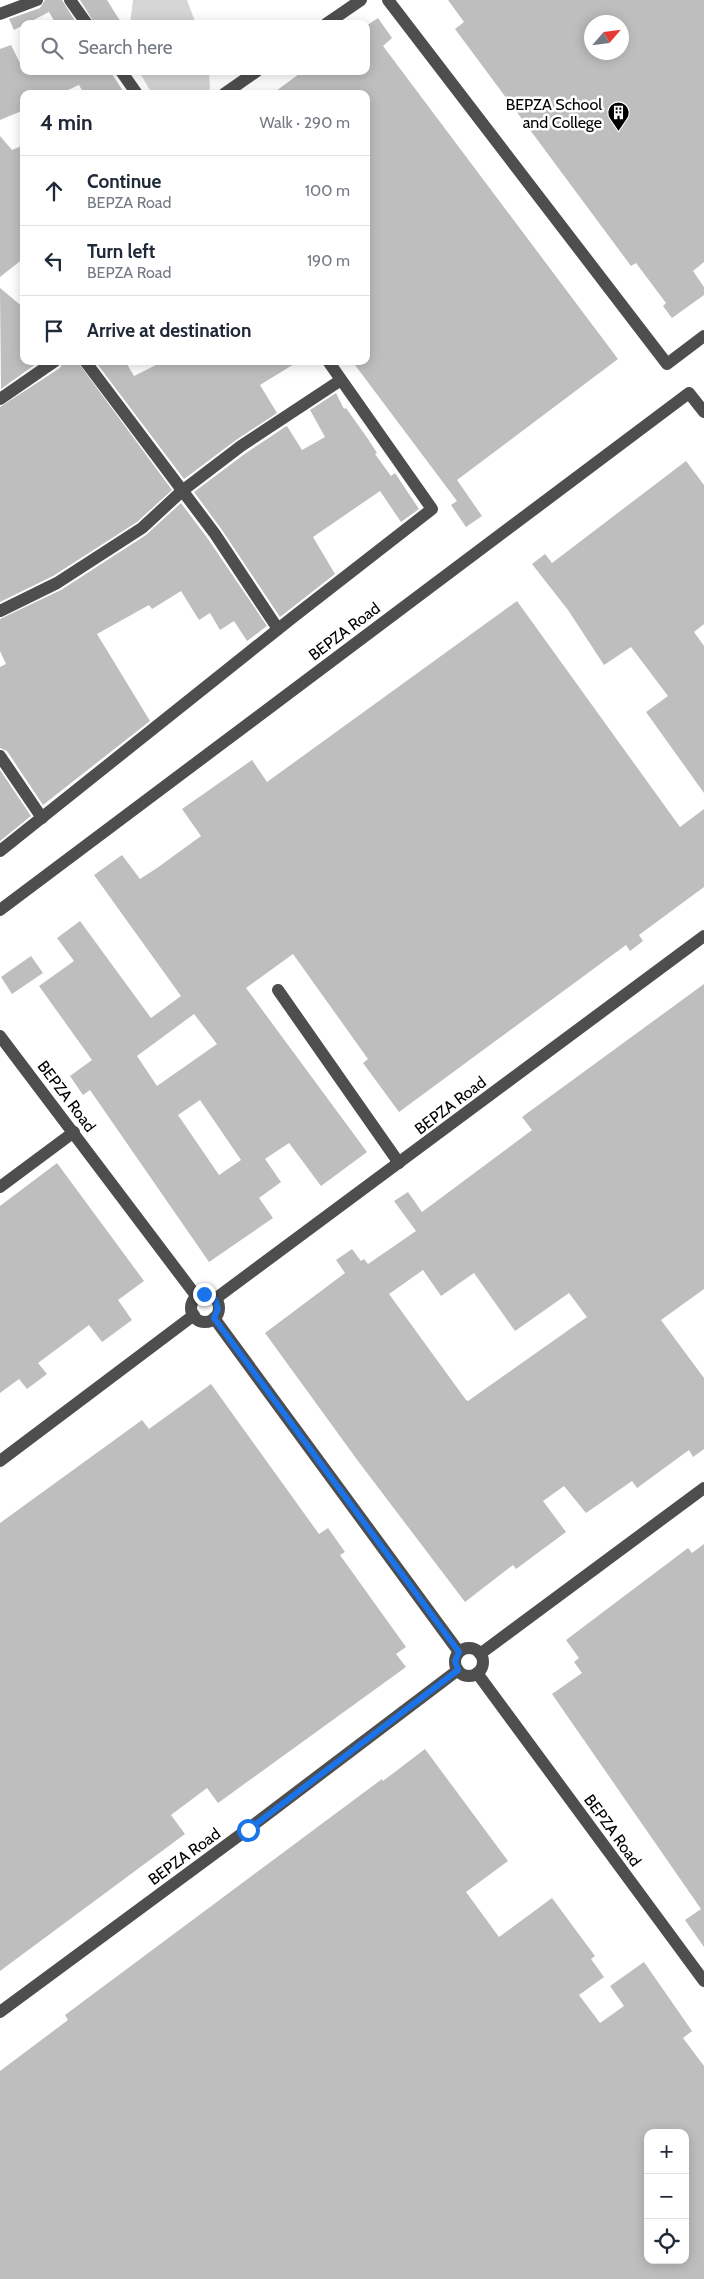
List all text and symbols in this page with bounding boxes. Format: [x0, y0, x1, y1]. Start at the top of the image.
north arrow [584, 15, 629, 60]
search box [20, 20, 370, 75]
icon: search [38, 34, 66, 62]
text: Search here [78, 36, 172, 59]
place label: BEPZA School and College [506, 95, 602, 132]
building icon: BEPZA School and College [606, 101, 630, 132]
text: 4 min [40, 110, 93, 135]
text: Walk · 290 m [260, 113, 350, 132]
text: Continue [87, 170, 161, 193]
icon: ahead [40, 177, 68, 205]
text: 100 m [305, 181, 350, 200]
text: BEPZA Road [87, 193, 171, 212]
text: Turn left [87, 240, 155, 263]
icon: left [40, 247, 68, 275]
text: 190 m [307, 251, 350, 270]
text: BEPZA Road [87, 263, 171, 282]
icon: arrive [40, 317, 68, 345]
text: Arrive at destination [87, 319, 251, 342]
street label: BEPZA Road [305, 598, 384, 664]
street label: BEPZA Road [34, 1057, 100, 1136]
street label: BEPZA Road [411, 1072, 490, 1138]
route end [193, 1283, 216, 1306]
street label: BEPZA Road [580, 1791, 645, 1870]
route start [237, 1819, 260, 1842]
street label: BEPZA Road [145, 1824, 224, 1889]
map controls [644, 2129, 689, 2264]
button: + [644, 2129, 689, 2174]
button: − [644, 2174, 689, 2219]
button: locate [644, 2219, 689, 2264]

